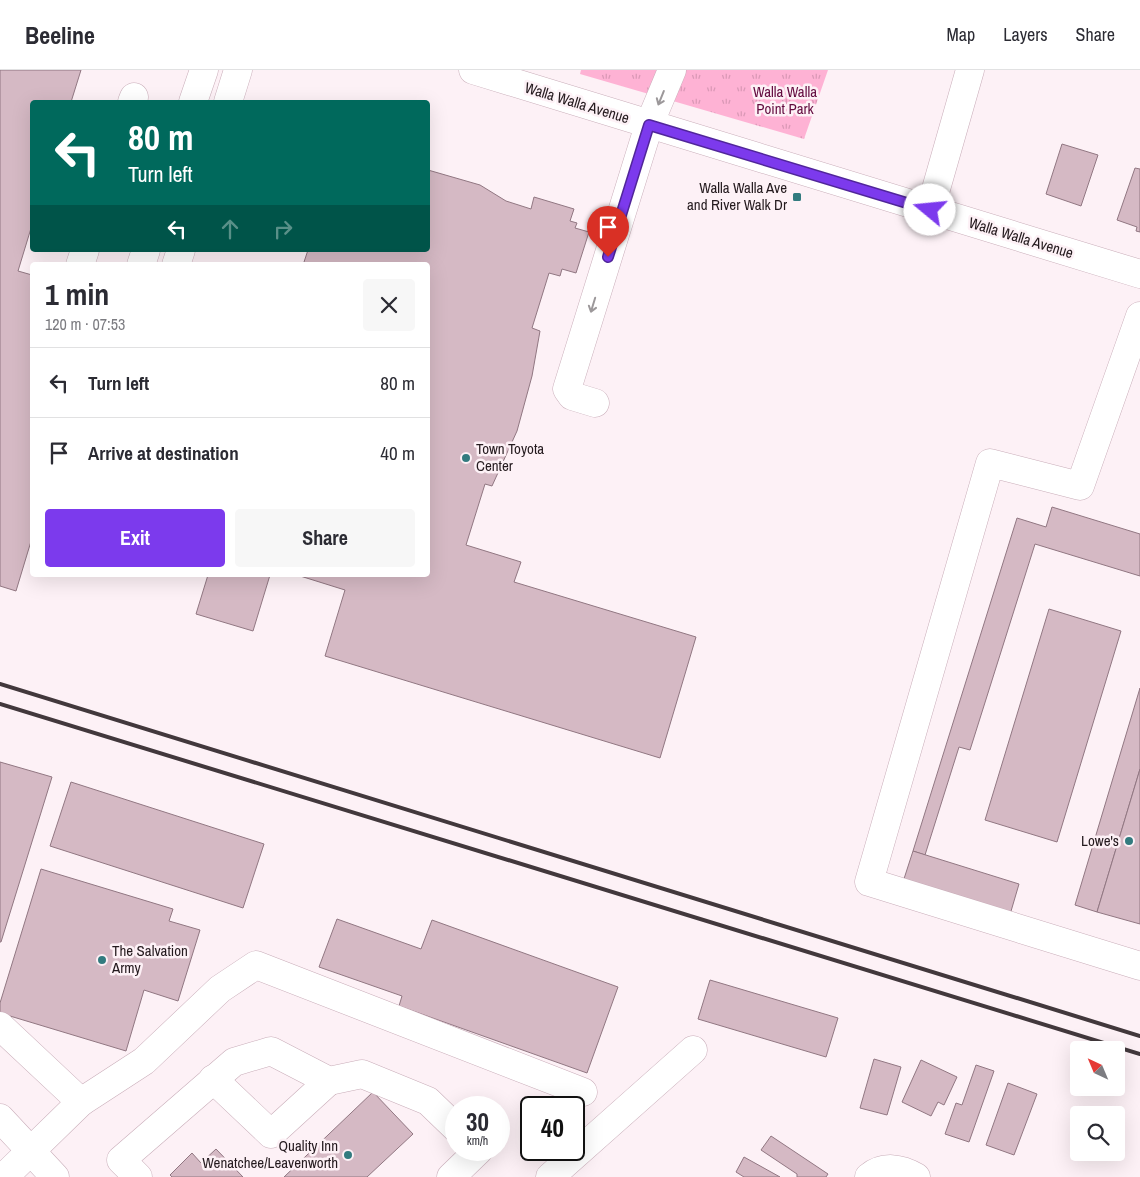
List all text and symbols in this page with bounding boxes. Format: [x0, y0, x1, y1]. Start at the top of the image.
text: Beeline [25, 19, 95, 51]
text: Map [947, 22, 975, 47]
text: Layers [1003, 22, 1048, 47]
text: Share [1076, 22, 1115, 47]
street label: Walla Walla Avenue [522, 77, 632, 128]
park label: Walla Walla Point Park [753, 81, 817, 119]
one-way arrow [655, 90, 665, 105]
text: 80 m [128, 114, 193, 161]
icon: left [45, 120, 110, 185]
text: Turn left [128, 159, 193, 189]
place label: Walla Walla Ave and River Walk Dr [687, 177, 787, 215]
position arrow [903, 183, 955, 235]
marker: Walla Walla Ave and River Walk Dr [791, 191, 803, 203]
pin [587, 206, 629, 257]
street label: Walla Walla Avenue [966, 212, 1076, 263]
icon: arrive [594, 213, 622, 241]
icon: left [163, 215, 191, 243]
icon: ahead [216, 215, 244, 243]
icon: right [269, 215, 297, 243]
text: 1 min [45, 274, 109, 314]
button: close [363, 279, 415, 331]
one-way arrow [587, 297, 597, 313]
text: 120 m · 07:53 [45, 313, 125, 335]
icon: left [45, 369, 73, 397]
text: Turn left [88, 370, 149, 396]
text: 80 m [380, 370, 415, 396]
place label: Town Toyota Center [476, 438, 544, 476]
icon: arrive [45, 439, 73, 467]
text: Arrive at destination [88, 440, 239, 466]
text: 40 m [380, 440, 415, 466]
marker: Town Toyota Center [460, 452, 472, 464]
button: Exit [45, 509, 225, 567]
button: Share [235, 509, 415, 567]
place label: Lowe's [1081, 830, 1119, 851]
marker: Lowe's [1123, 835, 1135, 847]
place label: The Salvation Army [111, 940, 188, 978]
marker: The Salvation Army [96, 954, 108, 966]
north arrow [1070, 1041, 1125, 1096]
map controls [1070, 1041, 1125, 1161]
speed limit sign: 40 [520, 1096, 585, 1161]
text: 30 [466, 1105, 489, 1139]
button: search [1070, 1106, 1125, 1161]
text: km/h [467, 1133, 488, 1149]
place label: Quality Inn Wenatchee/Leavenworth [202, 1135, 338, 1173]
marker: Quality Inn Wenatchee/Leavenworth [342, 1149, 354, 1161]

